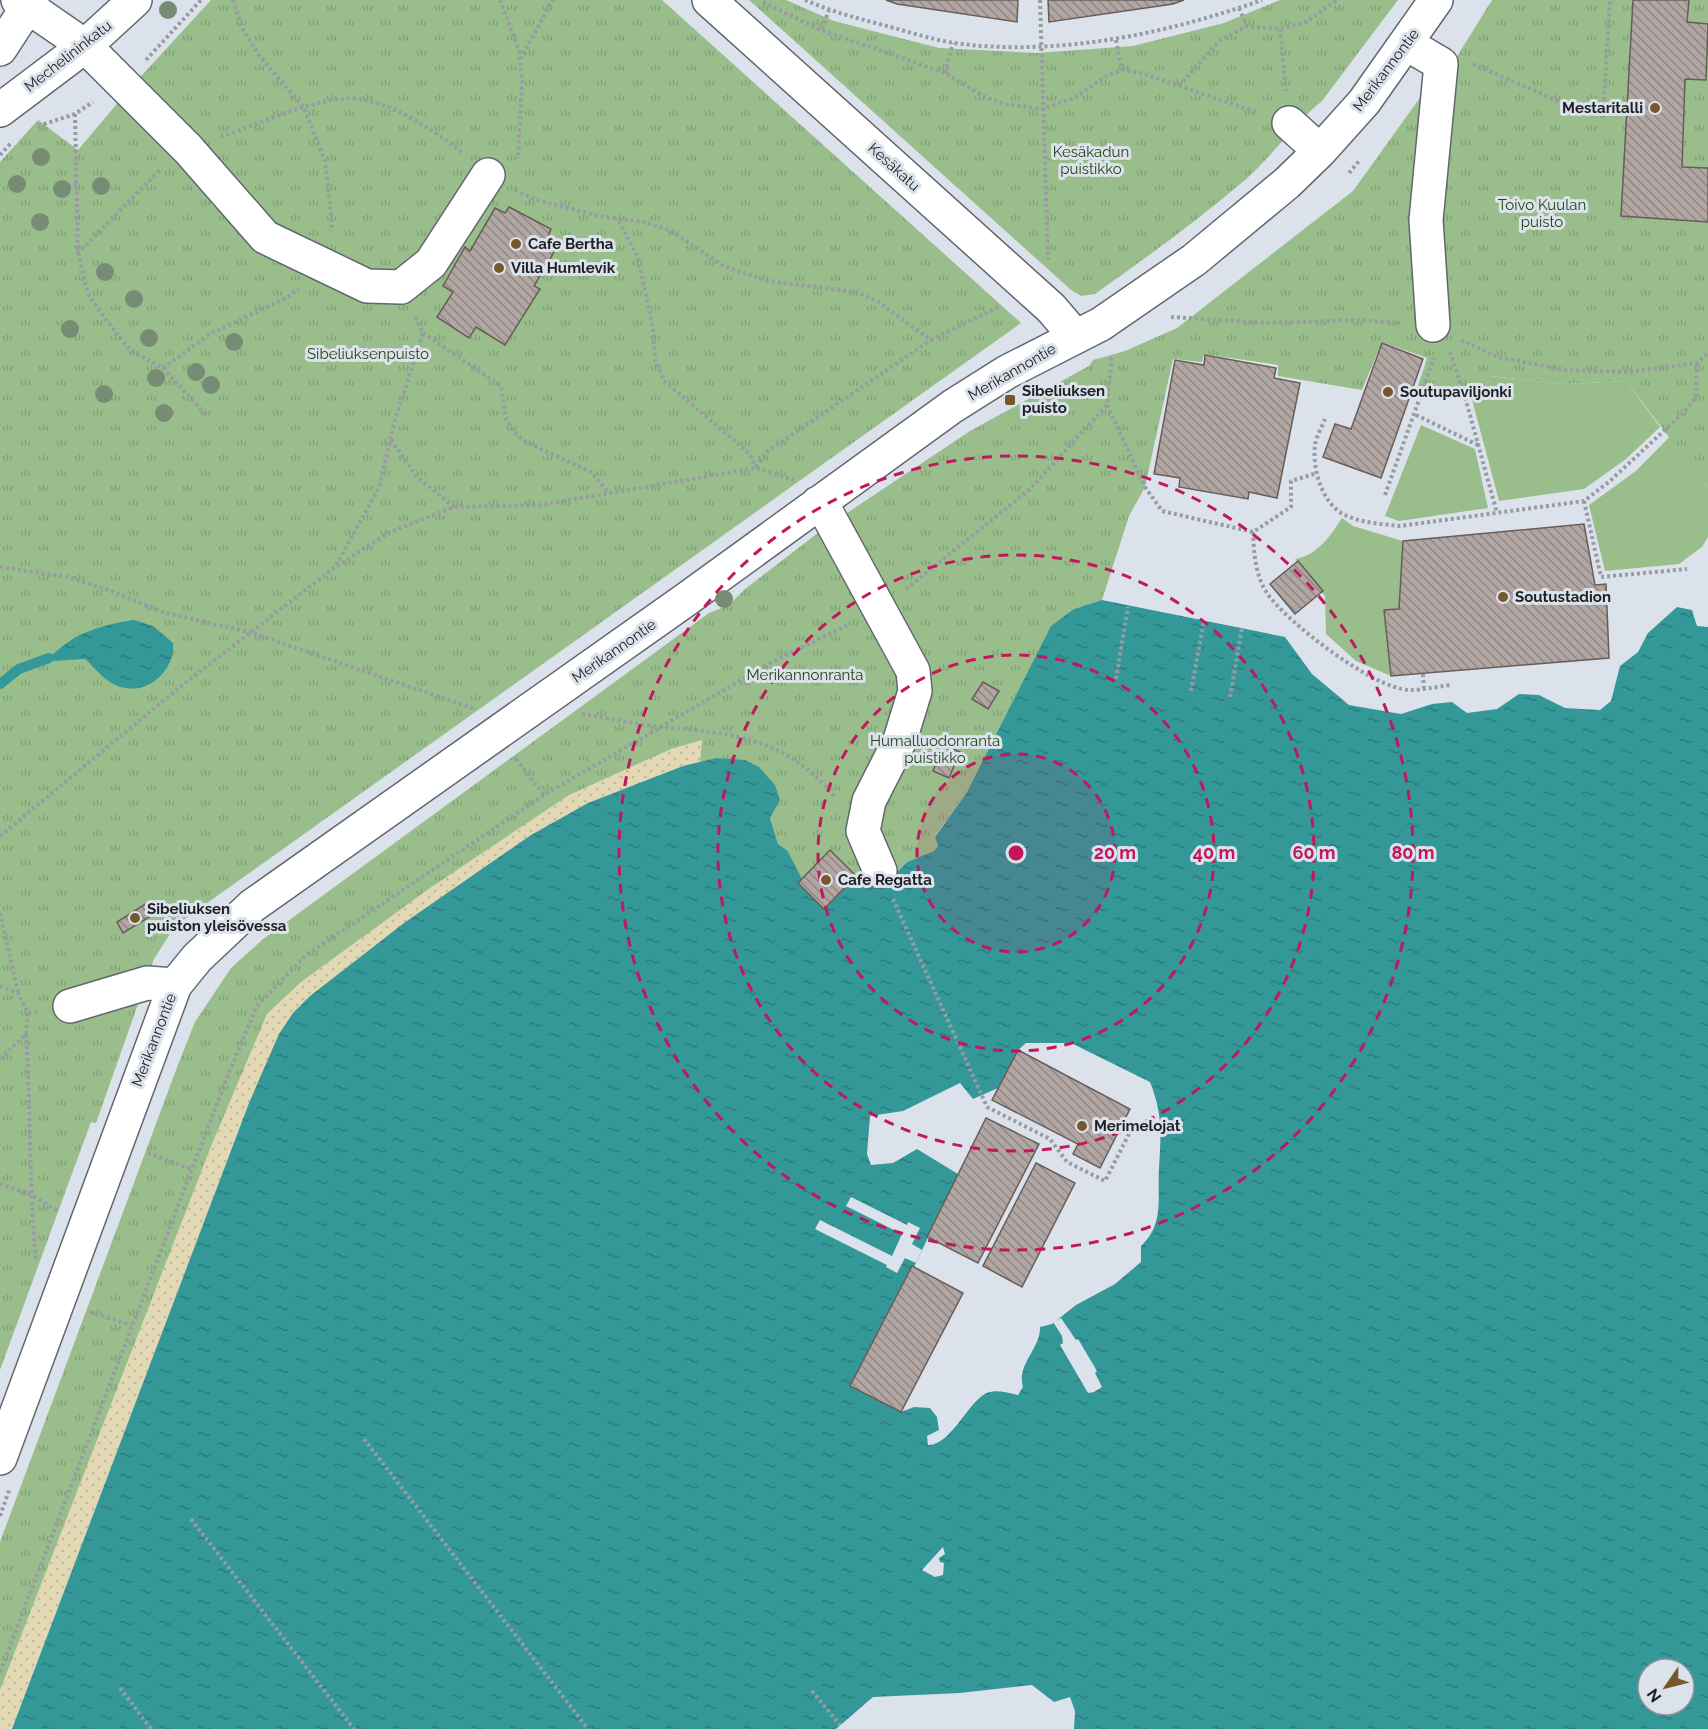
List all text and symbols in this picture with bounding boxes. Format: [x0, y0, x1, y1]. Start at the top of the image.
street label: Mechelininkatu [21, 16, 115, 96]
street label: Merikannontie [1349, 25, 1423, 115]
place label: Mestaritalli [1562, 99, 1643, 117]
marker: Mestaritalli [1648, 101, 1662, 115]
street label: Kesäkatu [864, 139, 924, 195]
park label: Kesäkadun puistikko [1053, 143, 1129, 178]
park label: Toivo Kuulan puisto [1498, 196, 1586, 231]
place label: Cafe Bertha [528, 235, 614, 253]
marker: Cafe Bertha [509, 237, 523, 251]
place label: Villa Humlevik [511, 259, 616, 277]
marker: Villa Humlevik [492, 261, 506, 275]
street label: Merikannontie [965, 339, 1059, 404]
park label: Sibeliuksenpuisto [307, 345, 429, 363]
place label: Sibeliuksen puisto [1022, 382, 1105, 417]
place label: Soutupaviljonki [1400, 383, 1511, 401]
marker: Soutupaviljonki [1381, 385, 1395, 399]
marker: Sibeliuksen puisto [1003, 393, 1017, 407]
place label: Soutustadion [1515, 588, 1611, 606]
marker: Soutustadion [1496, 590, 1510, 604]
street label: Merikannontie [568, 615, 660, 687]
park label: Merikannonranta [747, 666, 863, 684]
park label: Humalluodonranta puistikko [870, 732, 1000, 767]
text: 20 m [1094, 842, 1136, 863]
text: 40 m [1193, 842, 1235, 863]
text: 60 m [1292, 842, 1336, 863]
text: 80 m [1391, 842, 1435, 863]
centre of rings [1006, 843, 1026, 863]
place label: Cafe Regatta [838, 871, 932, 889]
marker: Cafe Regatta [819, 873, 833, 887]
place label: Sibeliuksen puiston yleisövessa [147, 900, 287, 935]
marker: Sibeliuksen puiston yleisövessa [128, 911, 142, 925]
street label: Merikannontie [128, 991, 180, 1089]
place label: Merimelojat [1094, 1117, 1181, 1135]
marker: Merimelojat [1075, 1119, 1089, 1133]
north arrow [1636, 1657, 1696, 1717]
text: N [1643, 1685, 1665, 1706]

